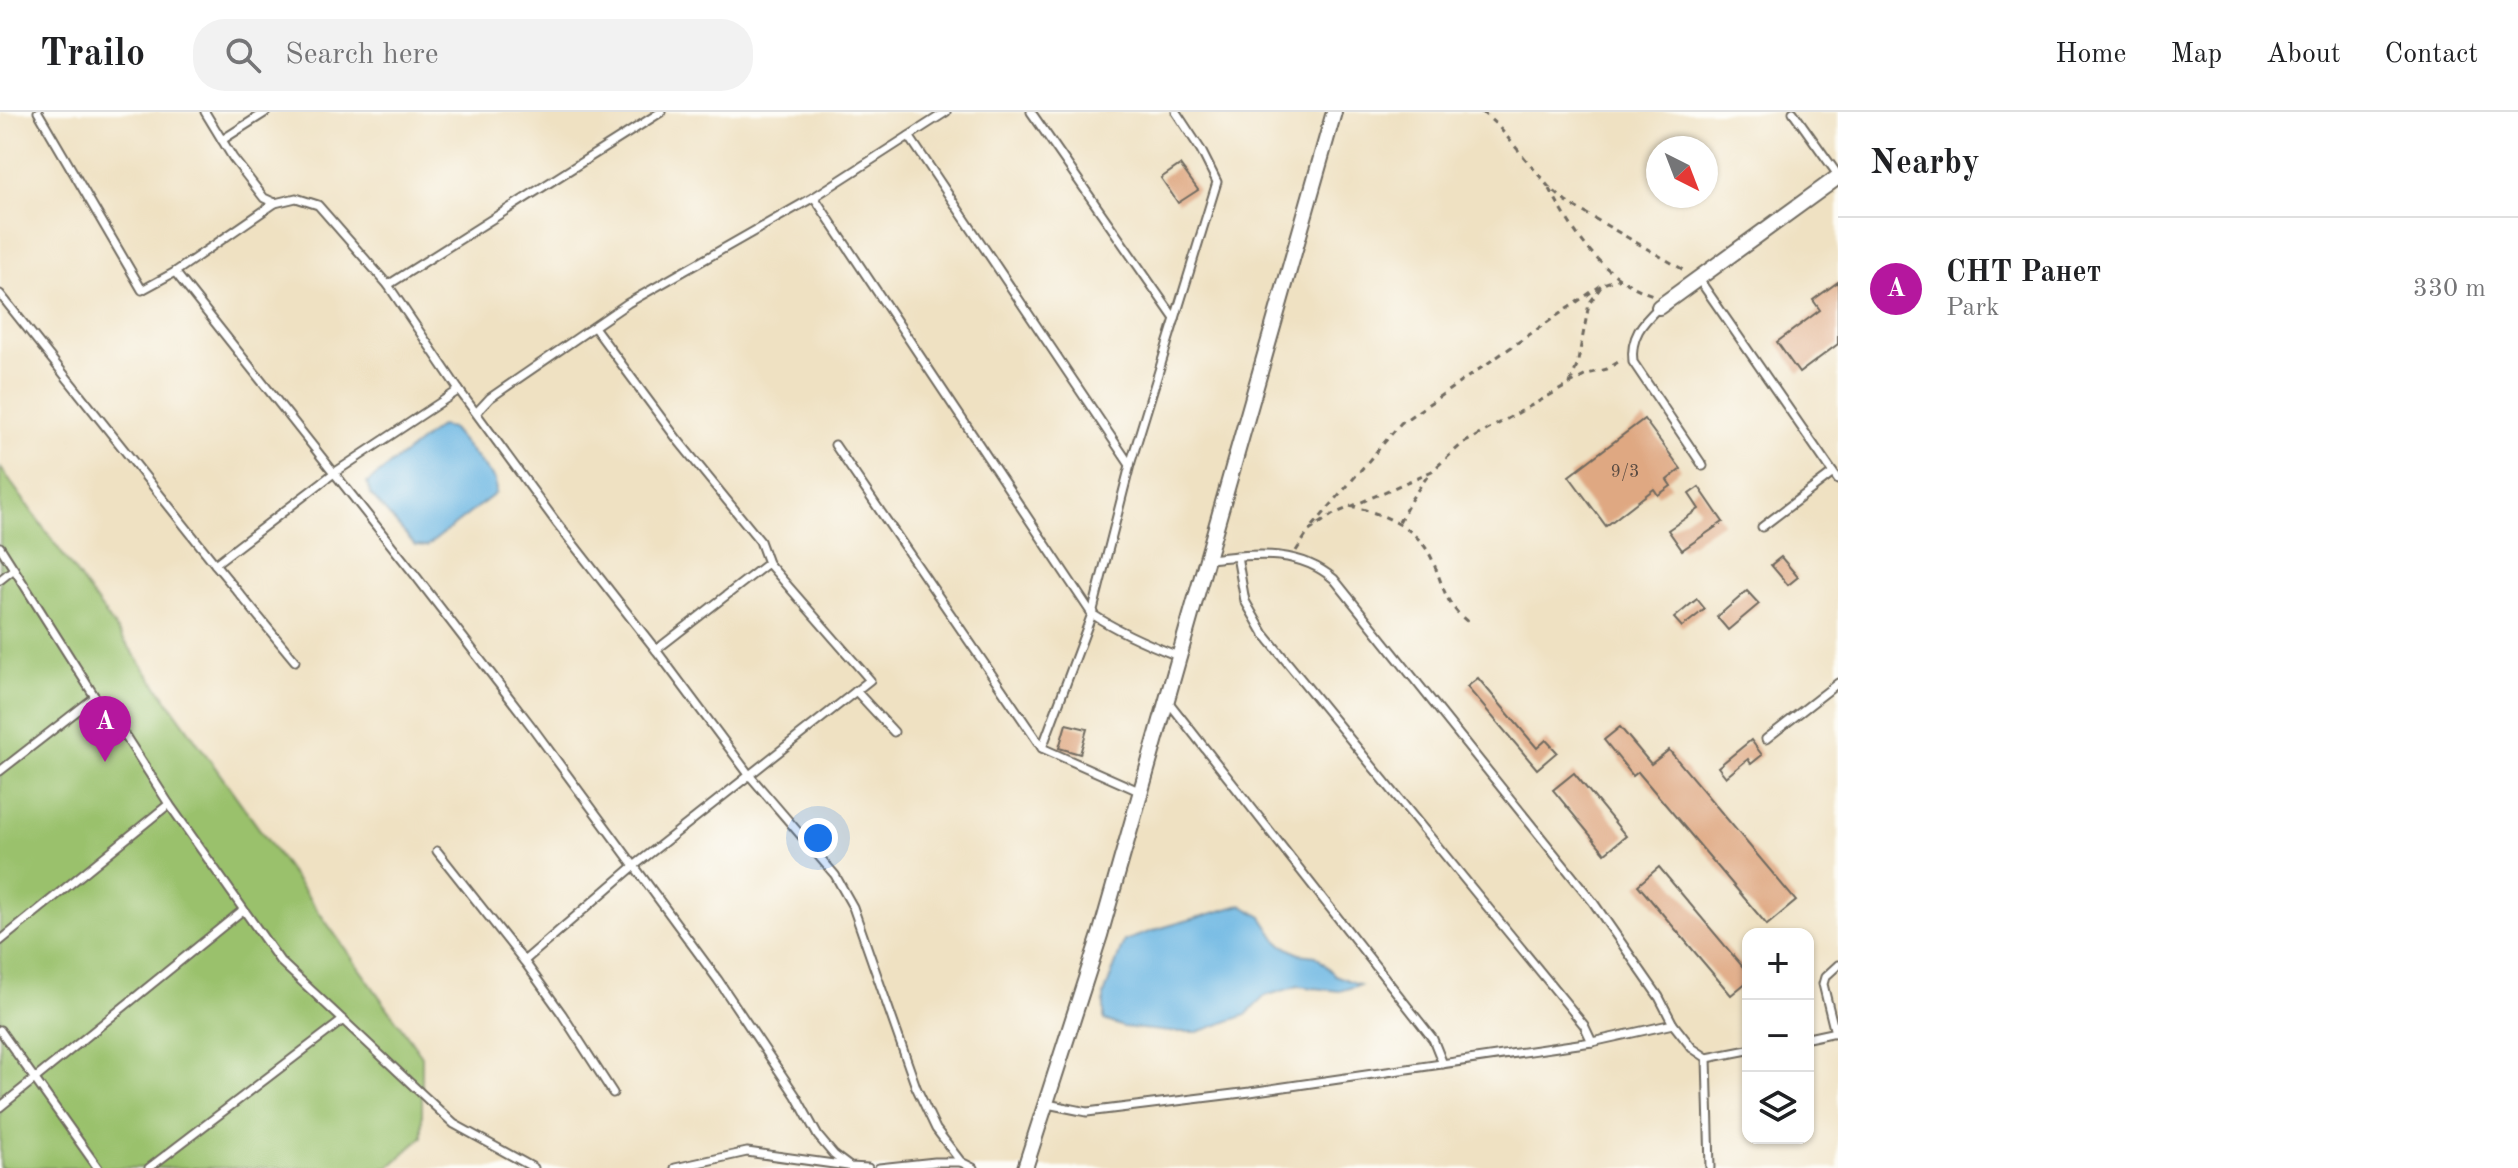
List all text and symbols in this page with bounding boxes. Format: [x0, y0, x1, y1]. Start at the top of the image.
search box [193, 19, 753, 91]
icon: search [221, 33, 265, 77]
text: Trailo [40, 36, 145, 74]
text: Search here [285, 40, 439, 70]
text: Home [2055, 41, 2126, 69]
text: Map [2170, 41, 2222, 69]
text: About [2266, 41, 2341, 69]
text: Contact [2385, 41, 2478, 69]
north arrow [1646, 136, 1718, 208]
text: Nearby [1870, 147, 1980, 181]
text: СНТ Ранет [1946, 258, 2101, 288]
text: A [1886, 276, 1906, 302]
text: 330 m [2413, 276, 2486, 302]
text: Park [1946, 295, 2000, 321]
house number: 9/3 [1611, 463, 1639, 481]
pin: A [79, 696, 131, 762]
your location [798, 818, 838, 858]
map controls [1742, 928, 1814, 1144]
button: + [1742, 928, 1814, 1000]
button: − [1742, 1000, 1814, 1072]
button: layers [1742, 1072, 1814, 1144]

